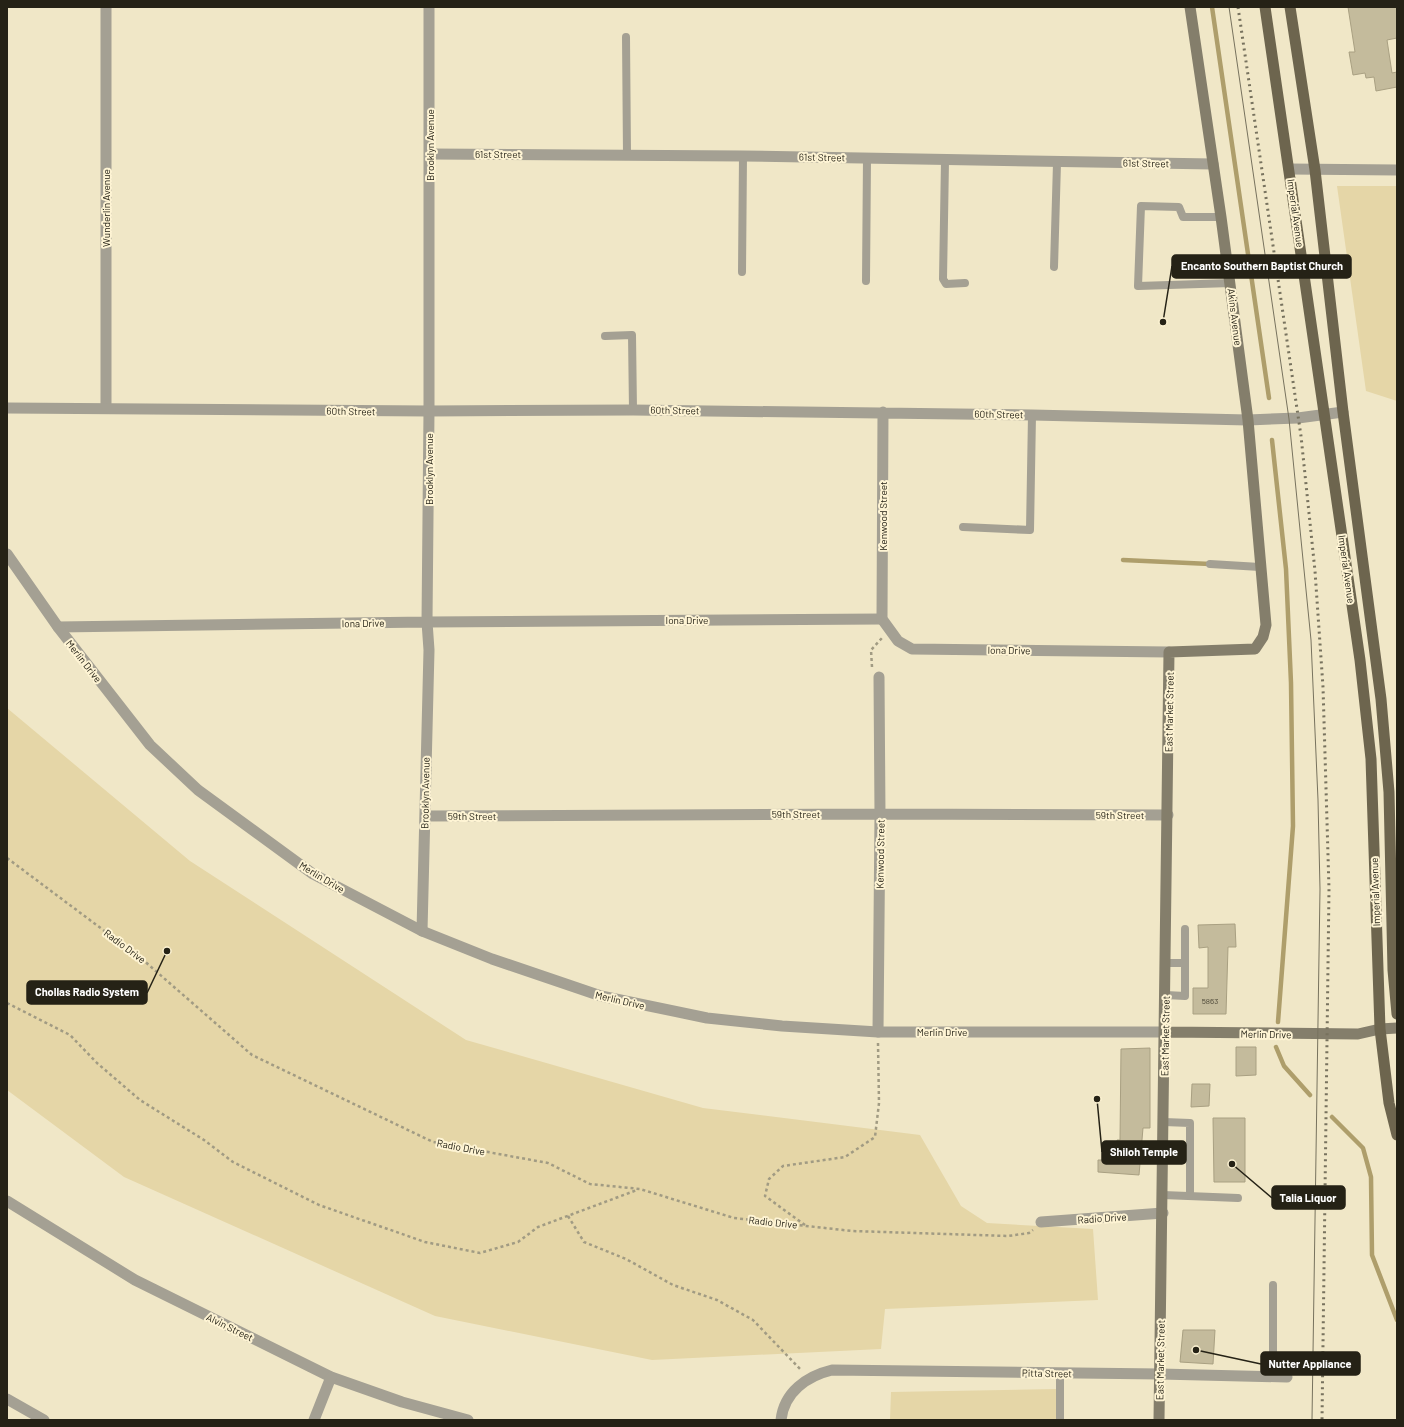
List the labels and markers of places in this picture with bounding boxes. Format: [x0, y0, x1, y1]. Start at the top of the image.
callout: Encanto Southern Baptist Church [1172, 255, 1351, 278]
callout: Chollas Radio System [27, 981, 147, 1004]
callout: Shiloh Temple [1102, 1141, 1186, 1164]
callout: Talia Liquor [1272, 1186, 1345, 1209]
callout: Nutter Appliance [1261, 1352, 1360, 1375]

